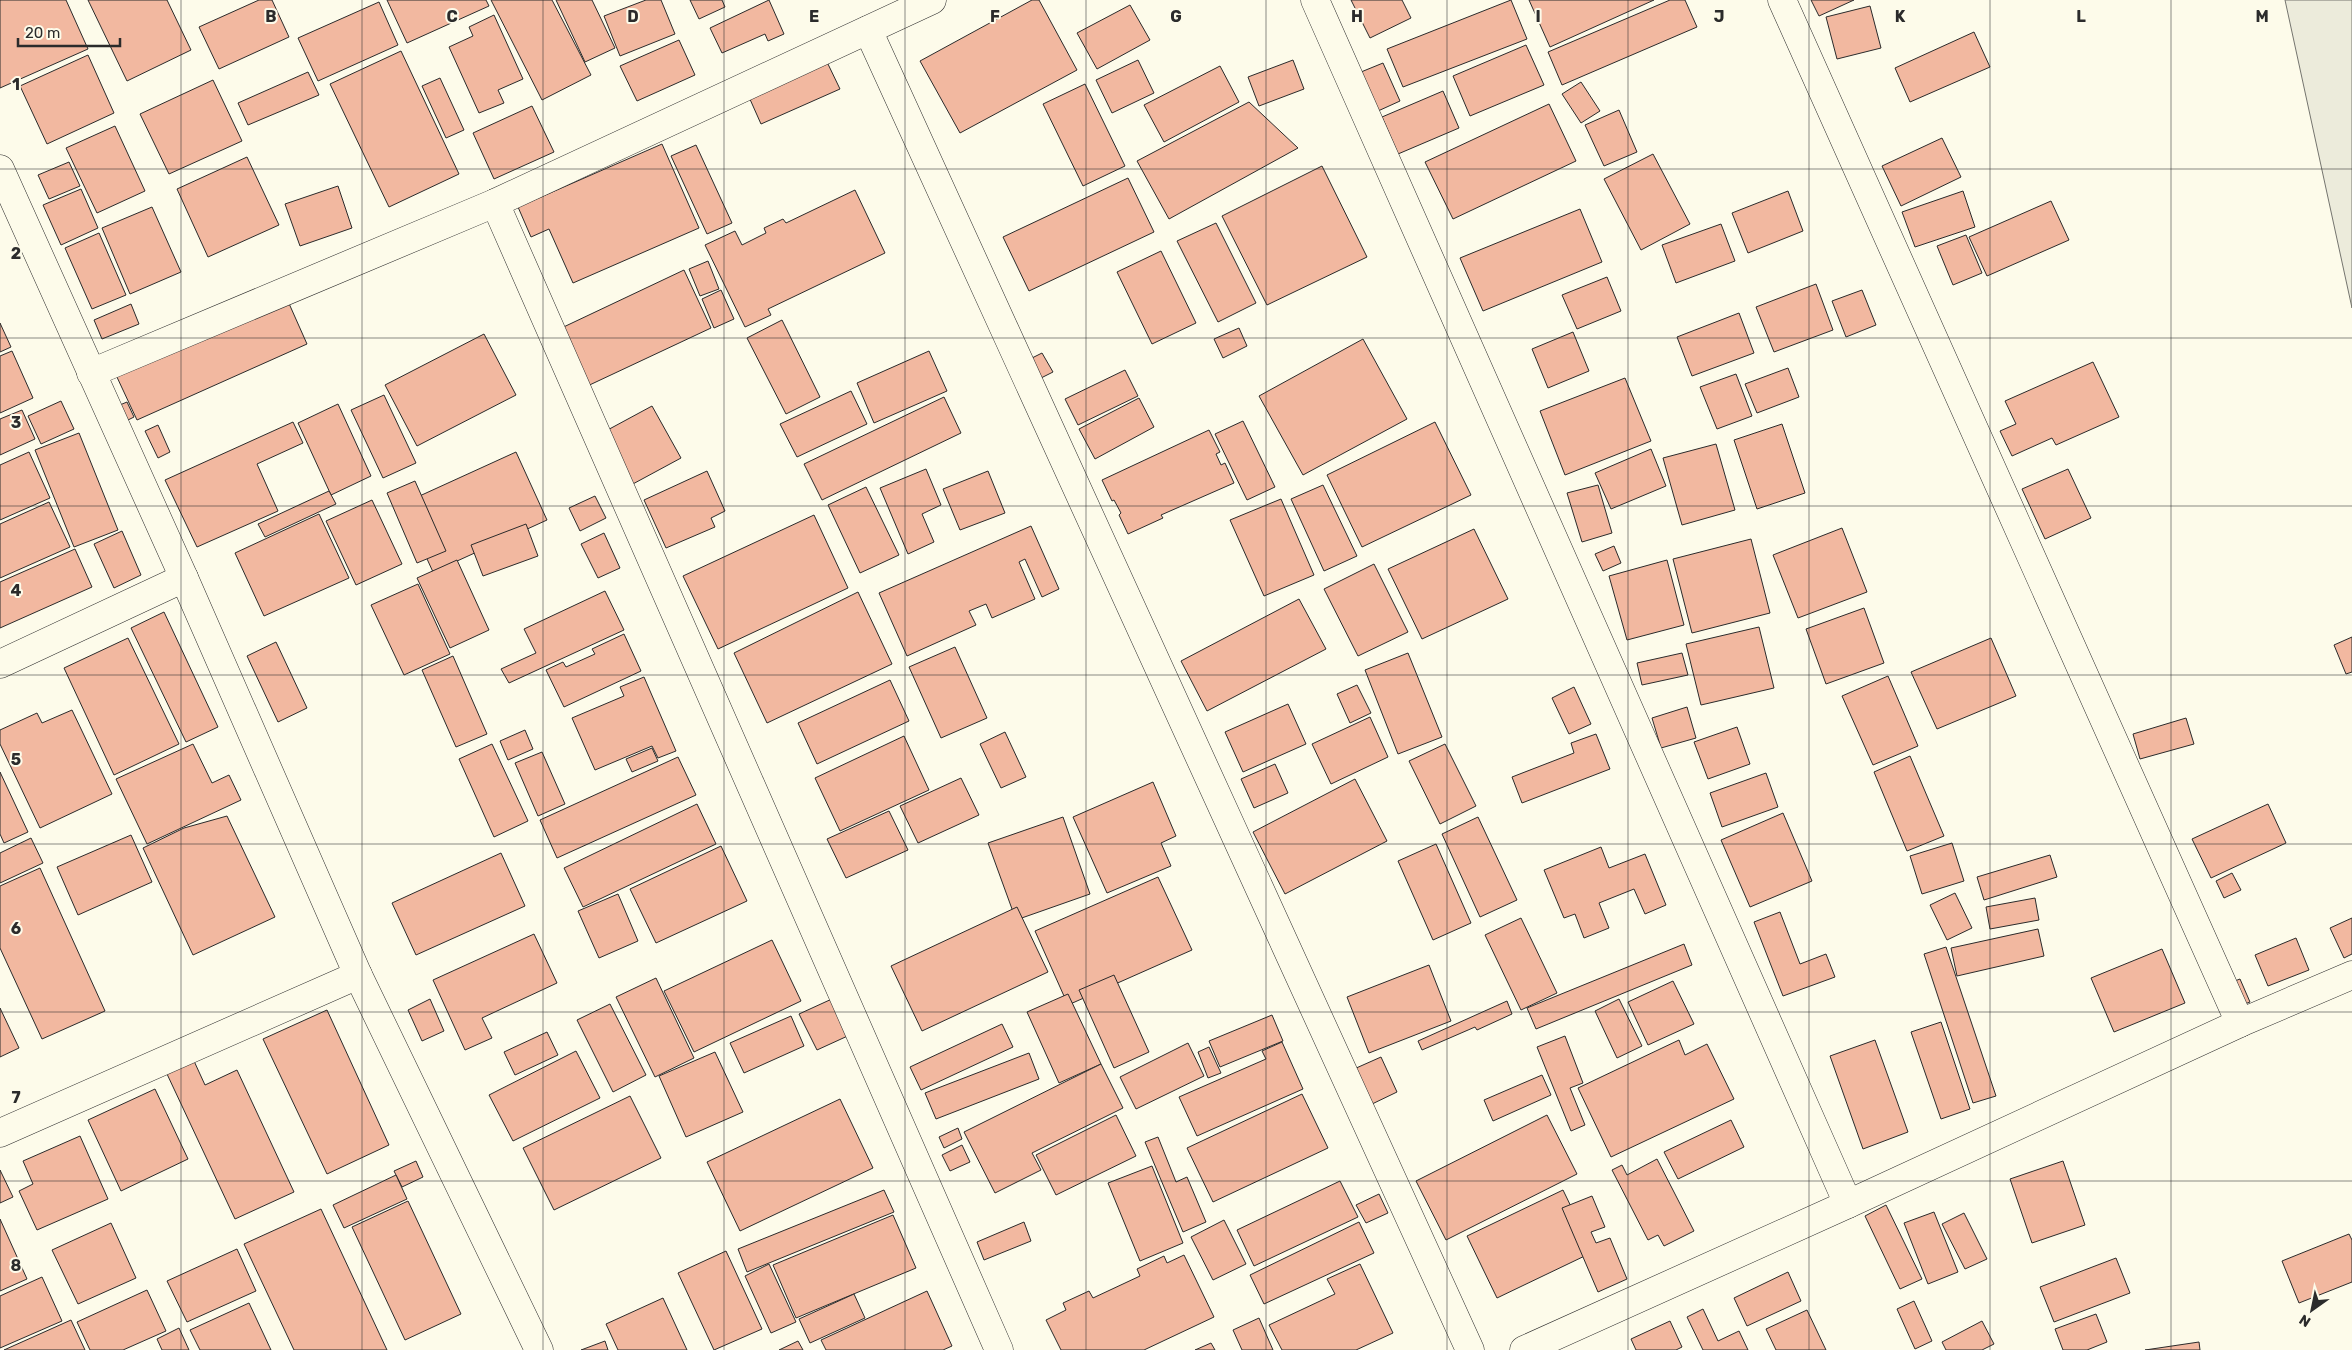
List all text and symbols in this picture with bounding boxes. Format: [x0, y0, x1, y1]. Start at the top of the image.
text: B [265, 7, 277, 26]
text: C [446, 7, 458, 26]
text: D [627, 7, 639, 26]
text: E [809, 7, 819, 26]
text: F [990, 7, 1000, 26]
text: G [1170, 7, 1182, 26]
text: H [1351, 7, 1363, 26]
text: I [1535, 7, 1541, 26]
text: J [1714, 7, 1724, 26]
text: K [1895, 7, 1906, 26]
text: L [2076, 7, 2086, 26]
text: M [2255, 7, 2269, 26]
scale bar [18, 15, 120, 47]
text: 20 m [25, 24, 60, 42]
text: 1 [12, 75, 20, 94]
text: 2 [11, 244, 21, 263]
text: 3 [11, 413, 21, 432]
text: 4 [11, 581, 22, 600]
text: 5 [11, 750, 21, 769]
text: 6 [11, 919, 21, 938]
text: 7 [11, 1088, 21, 1107]
text: 8 [11, 1256, 22, 1275]
north arrow [2287, 1285, 2337, 1335]
text: N [2296, 1311, 2314, 1330]

